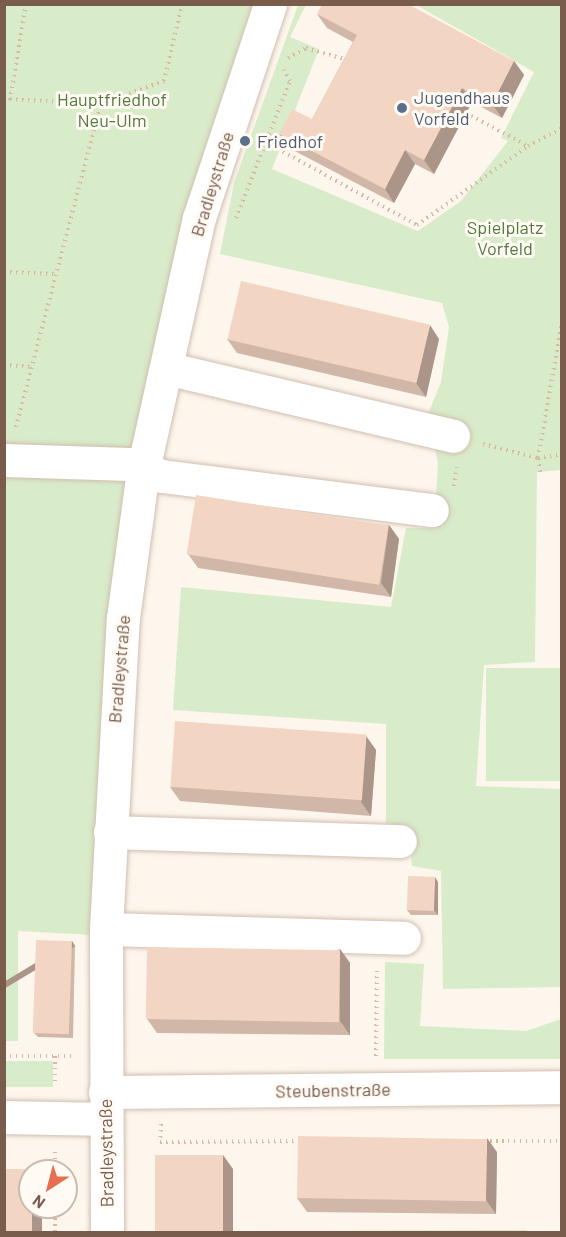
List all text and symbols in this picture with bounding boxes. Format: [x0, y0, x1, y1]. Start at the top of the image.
place label: Jugendhaus Vorfeld [414, 87, 510, 130]
park label: Hauptfriedhof Neu-Ulm [57, 89, 167, 132]
marker: Jugendhaus Vorfeld [395, 101, 409, 115]
street label: Bradleystraße [186, 129, 238, 239]
place label: Friedhof [257, 130, 323, 152]
marker: Friedhof [238, 134, 252, 148]
park label: Spielplatz Vorfeld [467, 217, 543, 260]
street label: Bradleystraße [104, 614, 134, 724]
street label: Steubenstraße [275, 1078, 391, 1102]
street label: Bradleystraße [94, 1099, 118, 1207]
north arrow [18, 1159, 78, 1219]
text: N [28, 1192, 48, 1213]

